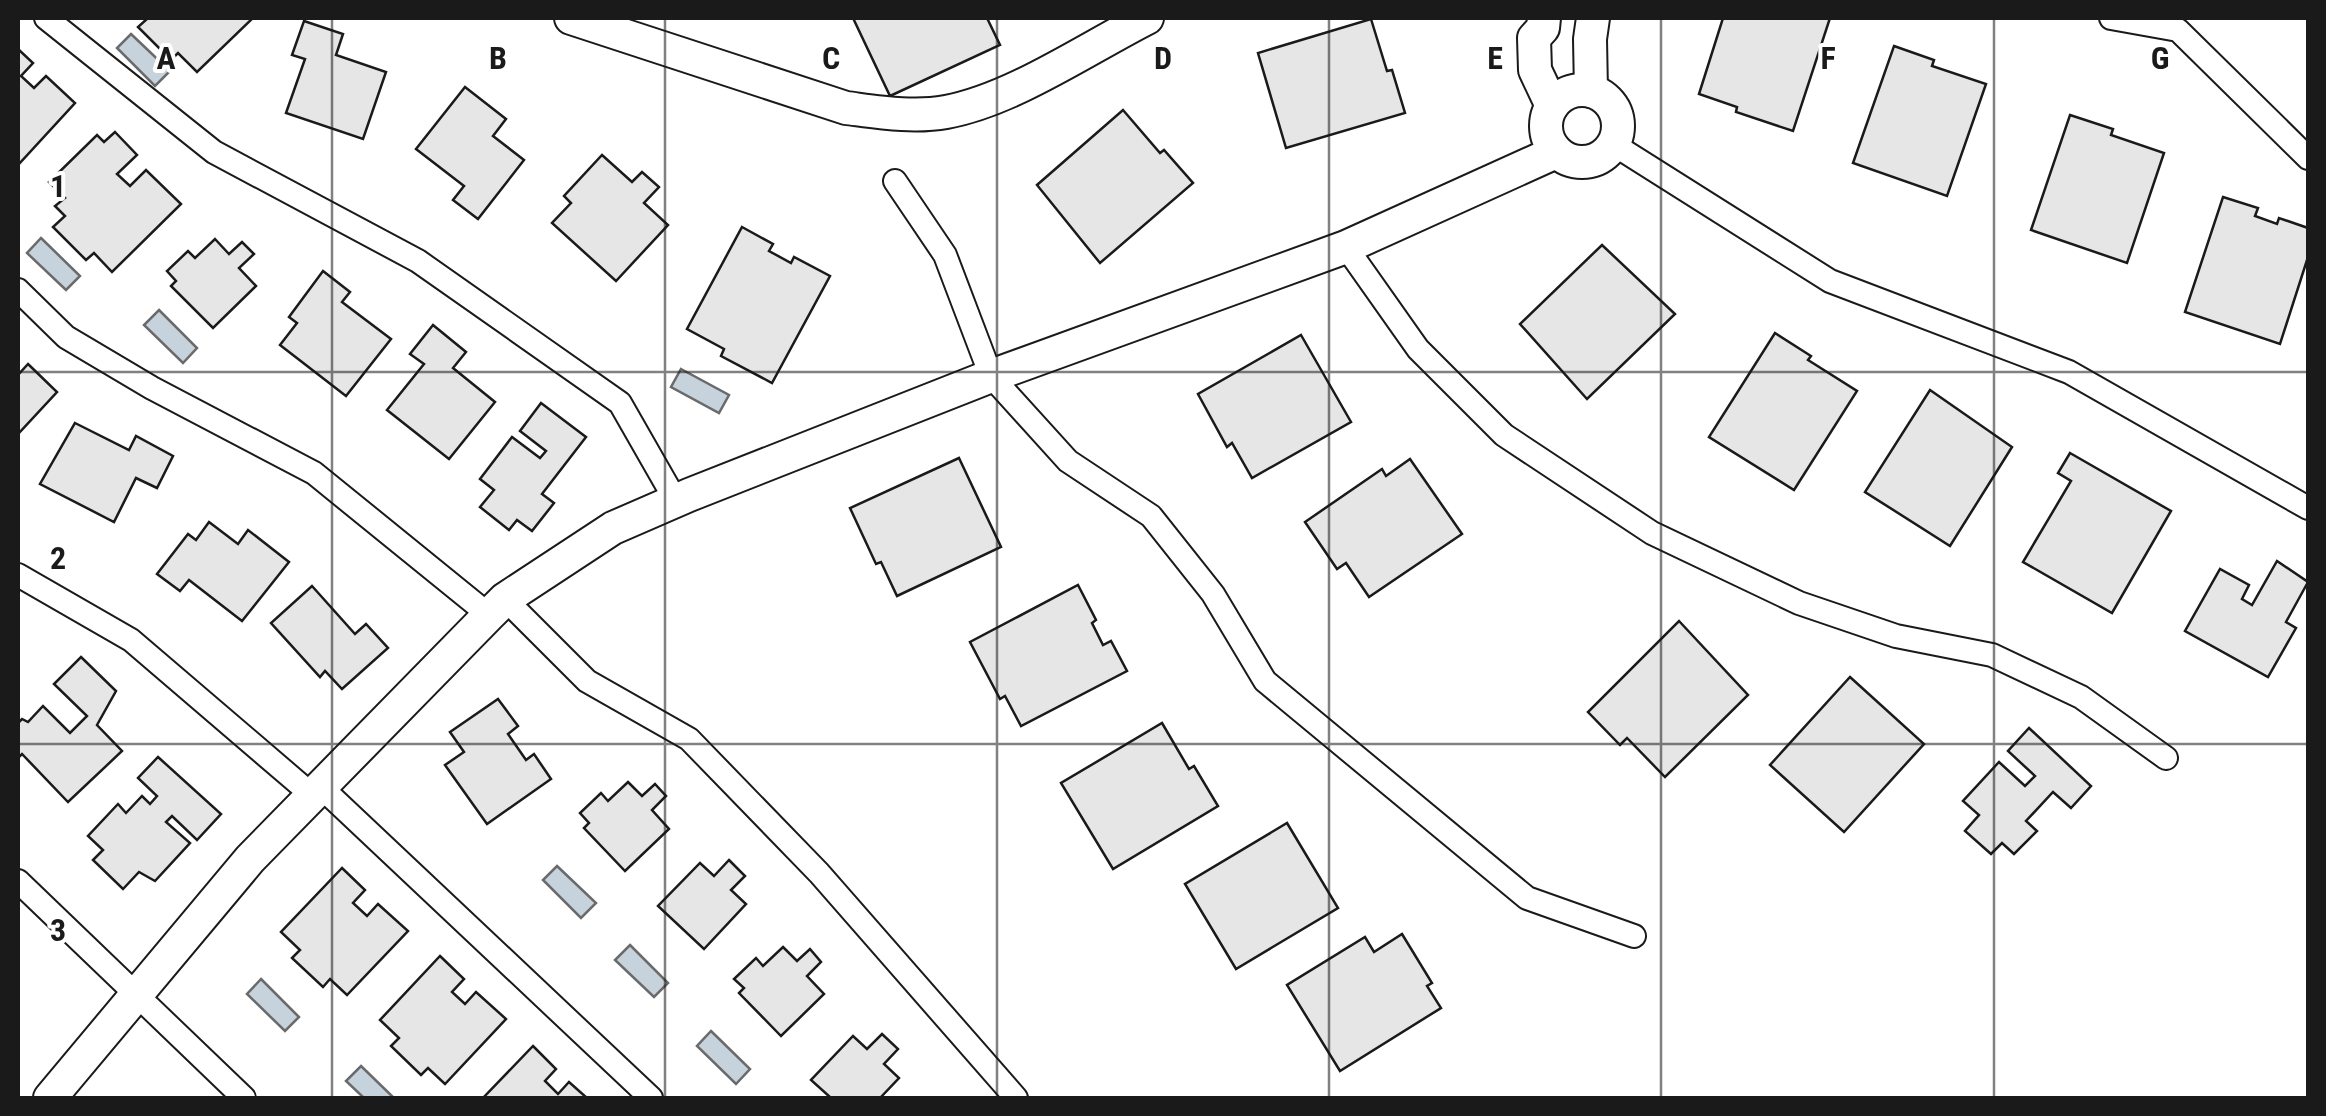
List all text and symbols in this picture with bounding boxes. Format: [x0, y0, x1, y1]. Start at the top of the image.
text: A [156, 39, 176, 77]
text: B [489, 39, 507, 77]
text: C [822, 39, 840, 77]
text: D [1154, 39, 1172, 77]
text: E [1487, 39, 1503, 77]
text: F [1820, 39, 1836, 77]
text: G [2151, 39, 2169, 77]
text: 1 [50, 167, 66, 205]
text: 2 [50, 539, 66, 577]
text: 3 [50, 911, 66, 949]

